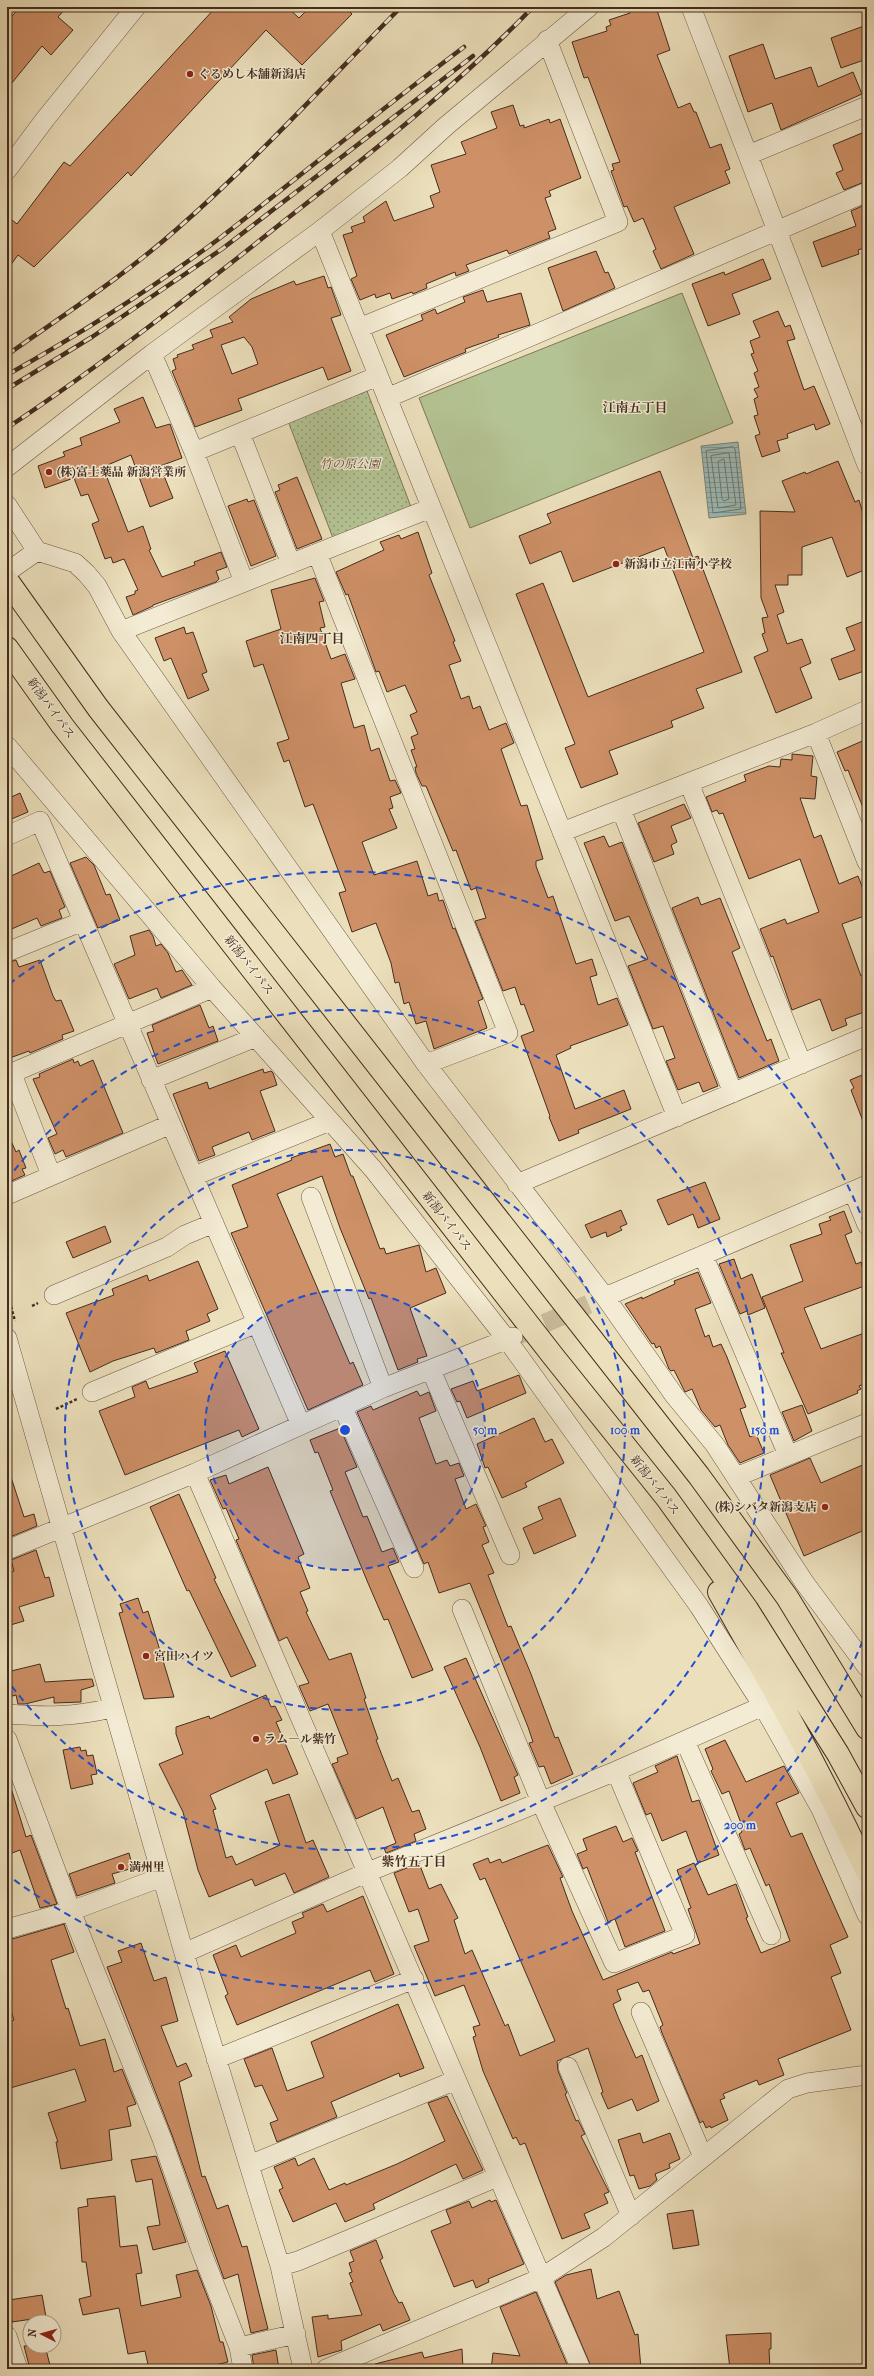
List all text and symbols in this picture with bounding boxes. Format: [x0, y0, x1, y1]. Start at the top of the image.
place label: ぐるめし本舗新潟店 [198, 67, 306, 81]
marker: ぐるめし本舗新潟店 [185, 69, 195, 79]
district label: 江南五丁目 [602, 400, 668, 415]
park label: 竹の原公園 [320, 457, 382, 471]
place label: (株)富士薬品 新潟営業所 [57, 465, 186, 479]
marker: (株)富士薬品 新潟営業所 [44, 467, 54, 477]
place label: 新潟市立江南小学校 [624, 557, 732, 571]
marker: 新潟市立江南小学校 [611, 559, 621, 569]
district label: 江南四丁目 [279, 631, 345, 646]
street label: 新潟バイパス [24, 675, 78, 741]
street label: 新潟バイパス [221, 932, 277, 998]
street label: 新潟バイパス [419, 1188, 475, 1254]
centre of rings [338, 1423, 352, 1437]
text: 50 m [473, 1423, 498, 1437]
text: 100 m [610, 1423, 641, 1437]
text: 150 m [751, 1423, 780, 1437]
street label: 新潟バイパス [627, 1452, 683, 1518]
place label: (株)シバタ新潟支店 [715, 1500, 817, 1514]
marker: (株)シバタ新潟支店 [820, 1502, 830, 1512]
place label: 宮田ハイツ [154, 1649, 214, 1663]
marker: 宮田ハイツ [141, 1651, 151, 1661]
place label: ラム―ル紫竹 [264, 1732, 336, 1746]
marker: ラム―ル紫竹 [251, 1734, 261, 1744]
text: 200 m [724, 1818, 757, 1832]
district label: 紫竹五丁目 [381, 1854, 447, 1869]
place label: 満州里 [129, 1860, 165, 1874]
marker: 満州里 [116, 1862, 126, 1872]
north arrow [22, 2314, 62, 2354]
text: N [26, 2328, 40, 2338]

